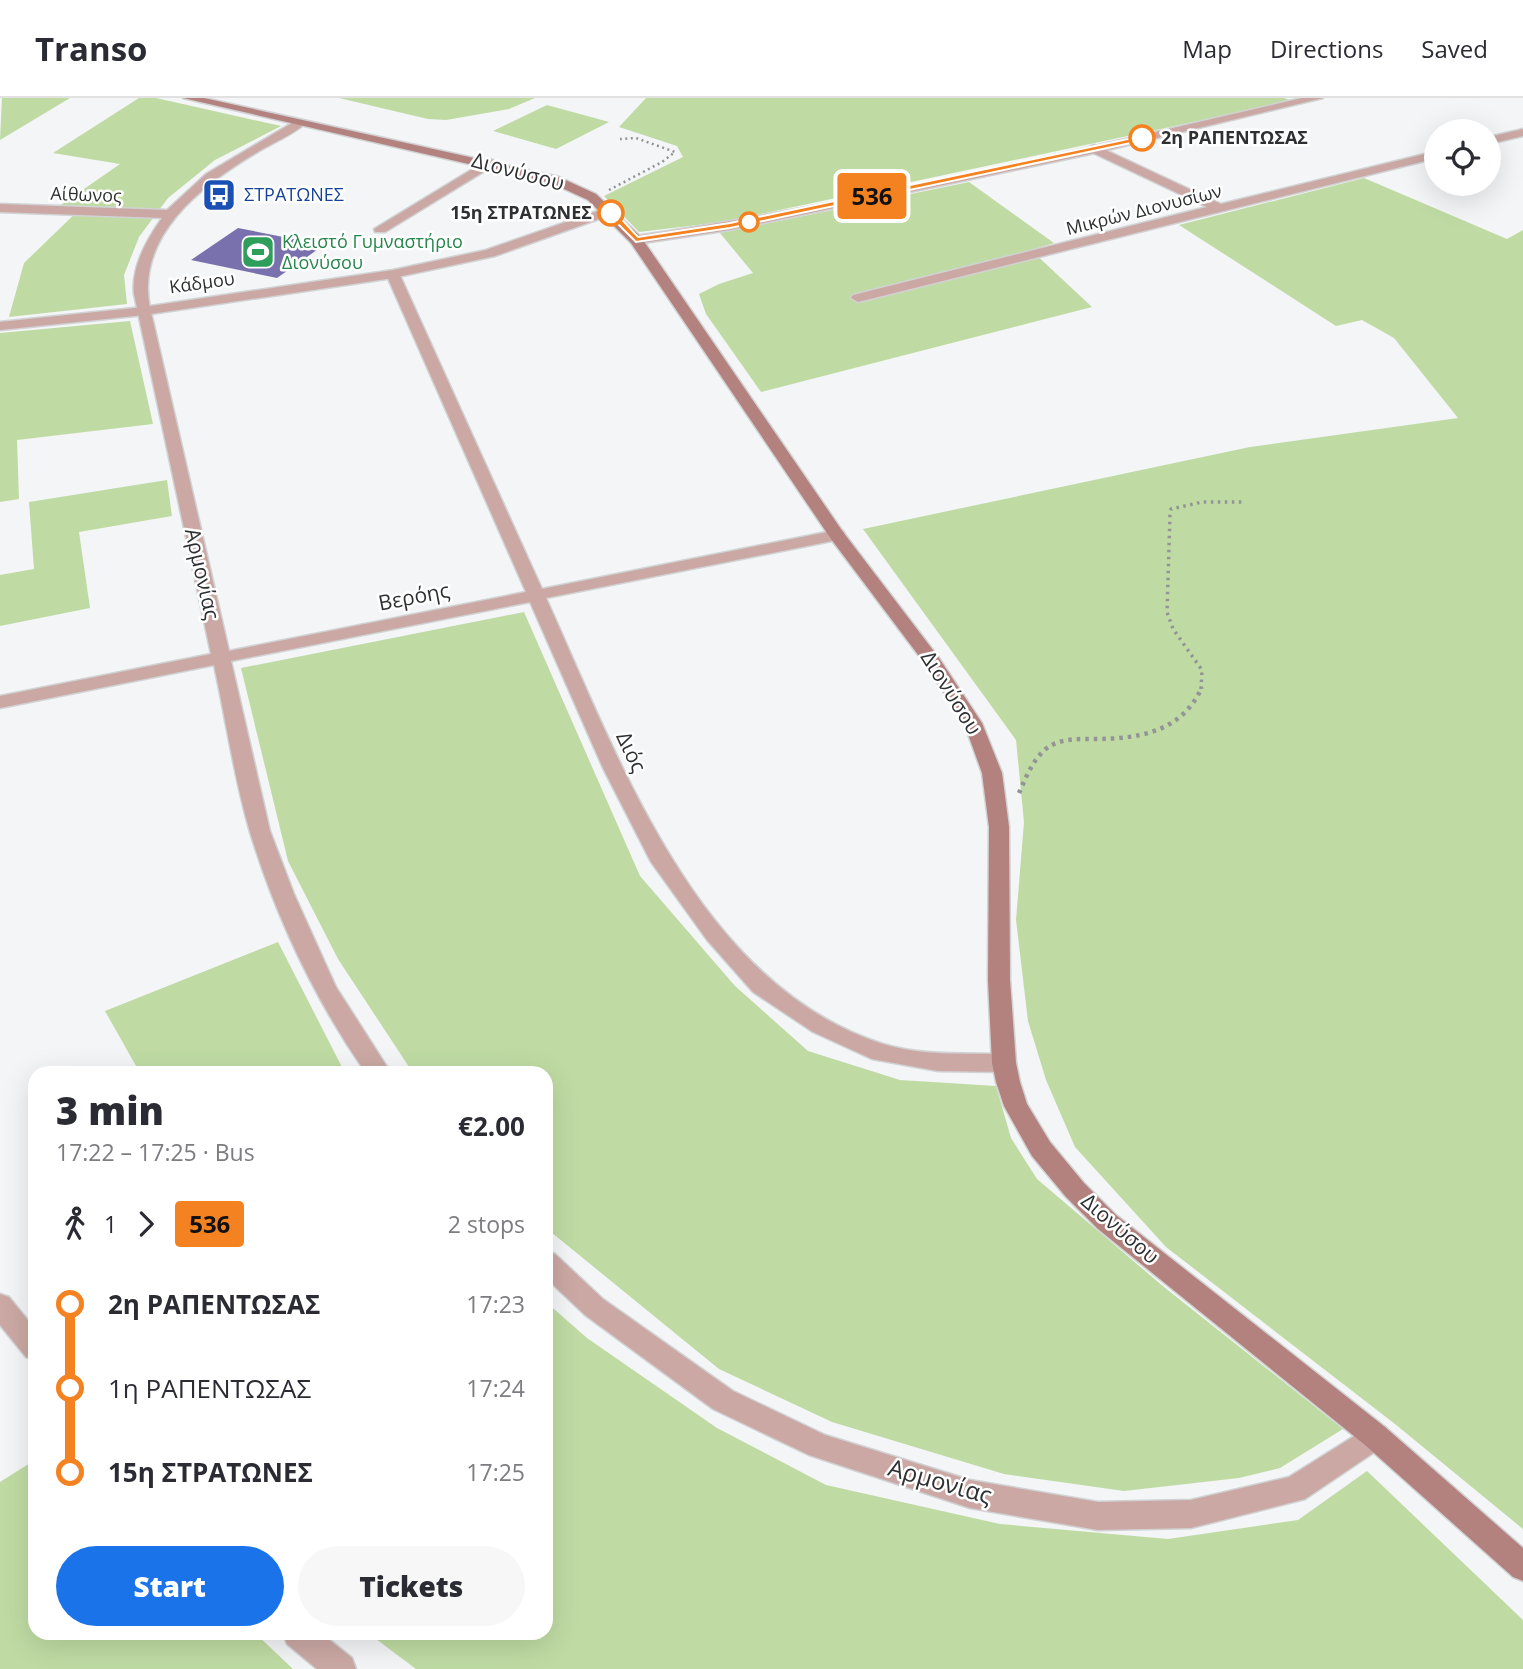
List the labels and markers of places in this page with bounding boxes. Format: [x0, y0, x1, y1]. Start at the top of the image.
marker: 2η ΡΑΠΕΝΤΩΣΑΣ [1129, 125, 1155, 151]
place label: 2η ΡΑΠΕΝΤΩΣΑΣ [1161, 125, 1308, 149]
bus stop icon: ΣΤΡΑΤΩΝΕΣ [200, 176, 238, 214]
place label: ΣΤΡΑΤΩΝΕΣ [244, 182, 344, 206]
place label: 15η ΣΤΡΑΤΩΝΕΣ [450, 200, 592, 224]
marker: 15η ΣΤΡΑΤΩΝΕΣ [598, 200, 624, 226]
unlabelled marker [739, 212, 759, 232]
place label: Κλειστό Γυμναστήριο Διονύσου [282, 229, 463, 274]
sports icon: Κλειστό Γυμναστήριο Διονύσου [239, 233, 277, 271]

